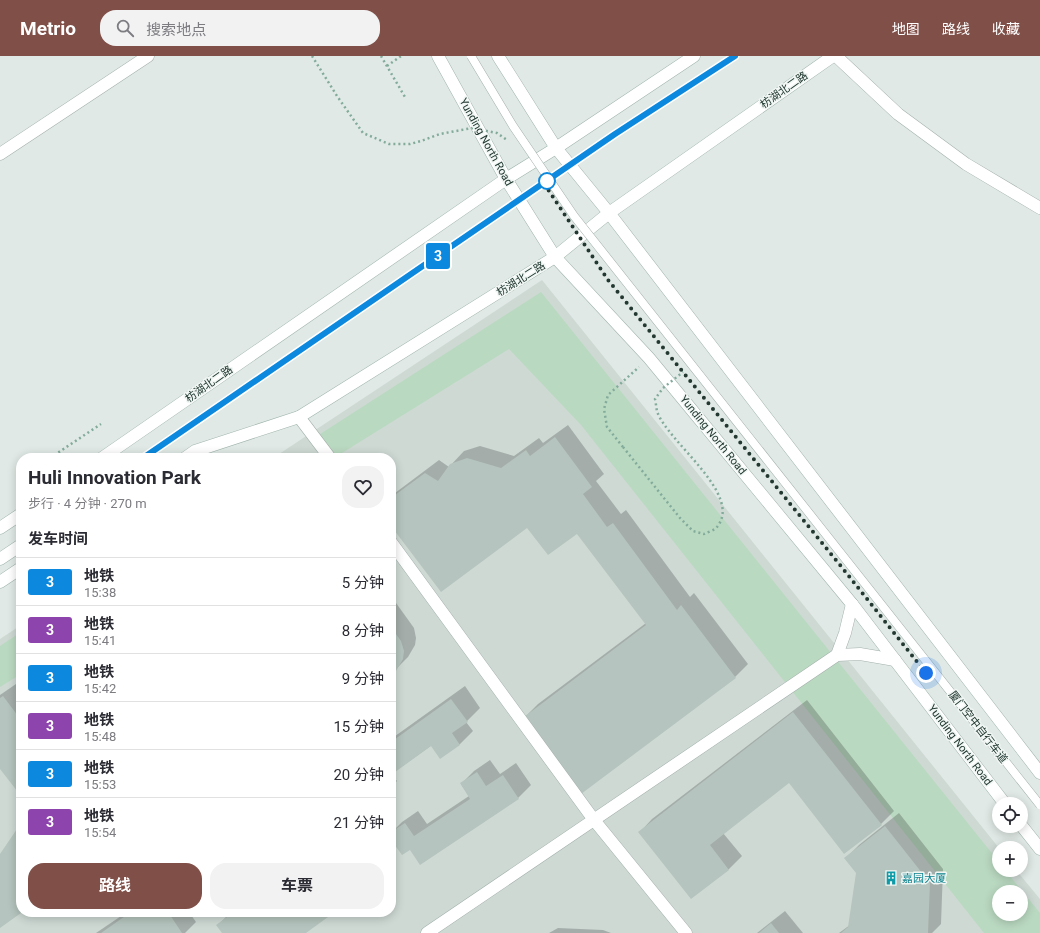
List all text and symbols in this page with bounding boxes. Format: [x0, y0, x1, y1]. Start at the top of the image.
search box [100, 10, 380, 46]
text: Metrio [20, 17, 76, 40]
icon: search [114, 17, 136, 39]
text: 搜索地点 [146, 21, 206, 39]
text: 地图 [892, 21, 920, 37]
text: 路线 [942, 21, 970, 37]
text: 收藏 [992, 21, 1020, 37]
street label: 枋湖北二路 [758, 69, 810, 111]
street label: Yunding North Road [457, 96, 515, 188]
unlabelled marker [538, 172, 556, 190]
line badge: 3 [425, 243, 451, 269]
text: 3 [434, 248, 442, 264]
street label: 枋湖北二路 [494, 259, 548, 299]
street label: 枋湖北二路 [183, 363, 235, 405]
street label: Yunding North Road [677, 393, 749, 477]
text: Huli Innovation Park [28, 466, 201, 489]
button: heart [342, 466, 384, 508]
text: 步行 · 4 分钟 · 270 m [28, 496, 147, 511]
text: 发车时间 [28, 530, 88, 548]
text: 地铁 [84, 567, 114, 585]
text: 3 [46, 574, 54, 590]
text: 5 分钟 [342, 574, 384, 592]
text: 15:38 [84, 585, 116, 600]
text: 地铁 [84, 615, 114, 633]
text: 3 [46, 622, 54, 638]
text: 8 分钟 [342, 622, 384, 640]
text: 15:41 [84, 633, 116, 648]
text: 地铁 [84, 663, 114, 681]
your location [916, 663, 936, 683]
text: 3 [46, 670, 54, 686]
text: 9 分钟 [342, 670, 384, 688]
text: 15:42 [84, 681, 116, 696]
street label: 厦门空中自行车道 [946, 688, 1010, 766]
street label: Yunding North Road [925, 702, 995, 788]
text: 地铁 [84, 711, 114, 729]
text: 3 [46, 718, 54, 734]
text: 15 分钟 [333, 718, 384, 736]
text: 15:48 [84, 729, 116, 744]
text: 地铁 [84, 759, 114, 777]
text: 3 [46, 766, 54, 782]
text: 20 分钟 [333, 766, 384, 784]
text: 15:53 [84, 777, 116, 792]
map controls [992, 797, 1028, 921]
button: locate [992, 797, 1028, 833]
text: 地铁 [84, 807, 114, 825]
text: 3 [46, 814, 54, 830]
text: 21 分钟 [333, 814, 384, 832]
text: 15:54 [84, 825, 116, 840]
button: + [992, 841, 1028, 877]
button: 路线 [28, 863, 202, 909]
button: 车票 [210, 863, 384, 909]
building icon: 嘉园大厦 [883, 870, 899, 886]
place label: 嘉园大厦 [902, 872, 946, 885]
button: − [992, 885, 1028, 921]

